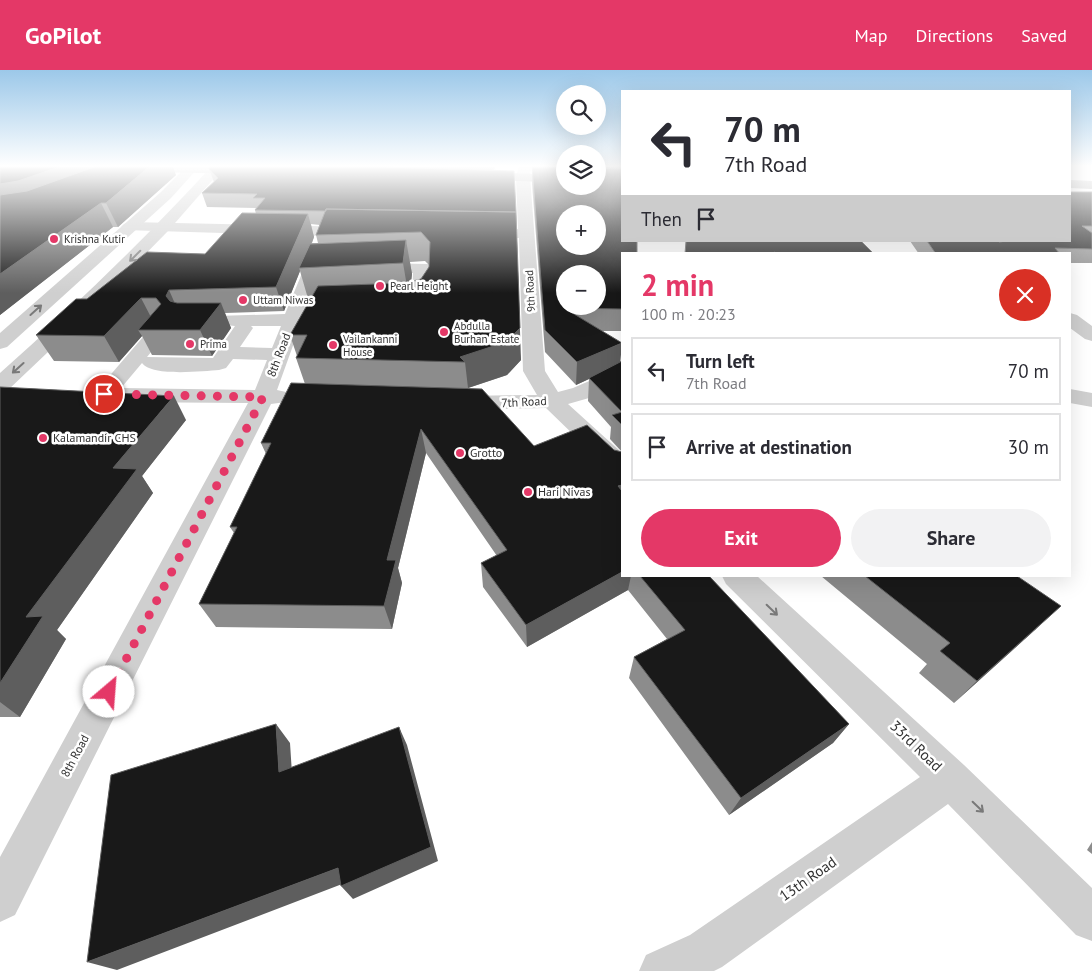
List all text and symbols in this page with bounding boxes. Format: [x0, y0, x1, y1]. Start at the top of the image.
text: GoPilot [25, 20, 101, 51]
text: Map [855, 24, 887, 47]
text: Directions [915, 24, 993, 47]
text: Saved [1021, 24, 1067, 47]
map controls [556, 85, 606, 315]
button: search [556, 85, 606, 135]
text: 70 m [724, 106, 801, 152]
icon: left [641, 110, 706, 175]
button: layers [556, 145, 606, 195]
text: 7th Road [724, 150, 807, 178]
button: + [556, 205, 606, 255]
icon: arrive [692, 205, 720, 233]
text: Then [641, 207, 682, 231]
place label: Krishna Kutir [64, 232, 125, 246]
marker: Krishna Kutir [48, 233, 60, 245]
one-way arrow [129, 250, 142, 262]
button: − [556, 265, 606, 315]
text: 2 min [641, 265, 714, 304]
button: close [999, 269, 1051, 321]
street label: 9th Road [522, 270, 538, 312]
place label: Pearl Height [390, 279, 449, 293]
marker: Pearl Height [374, 280, 386, 292]
place label: Uttam Niwas [253, 293, 314, 307]
marker: Uttam Niwas [237, 294, 249, 306]
one-way arrow [30, 304, 43, 316]
text: 100 m · 20:23 [641, 304, 736, 324]
place label: Abdulla Burhan Estate [454, 319, 520, 346]
marker: Abdulla Burhan Estate [438, 326, 450, 338]
street label: 8th Road [263, 331, 294, 379]
place label: Vailankanni House [342, 332, 398, 359]
place label: Prima [200, 337, 227, 351]
marker: Prima [184, 338, 196, 350]
marker: Vailankanni House [327, 339, 339, 351]
text: Turn left [686, 349, 755, 373]
icon: left [643, 357, 671, 385]
text: 70 m [1008, 359, 1049, 383]
one-way arrow [11, 363, 24, 374]
pin [83, 373, 125, 415]
text: 7th Road [686, 373, 747, 393]
icon: arrive [90, 380, 118, 408]
street label: 7th Road [501, 393, 547, 410]
place label: Kalamandir CHS [53, 430, 136, 445]
marker: Kalamandir CHS [37, 432, 49, 444]
icon: arrive [643, 433, 671, 461]
text: Arrive at destination [686, 435, 852, 459]
text: 30 m [1008, 435, 1049, 459]
place label: Grotto [470, 445, 502, 460]
marker: Grotto [454, 447, 466, 459]
place label: Hari Nivas [538, 484, 591, 499]
marker: Hari Nivas [522, 486, 534, 498]
button: Exit [641, 509, 841, 567]
button: Share [851, 509, 1051, 567]
one-way arrow [766, 604, 778, 616]
position arrow [82, 665, 134, 717]
street label: 33rd Road [886, 716, 946, 775]
street label: 8th Road [57, 732, 92, 779]
one-way arrow [972, 801, 985, 813]
street label: 13th Road [775, 852, 840, 905]

